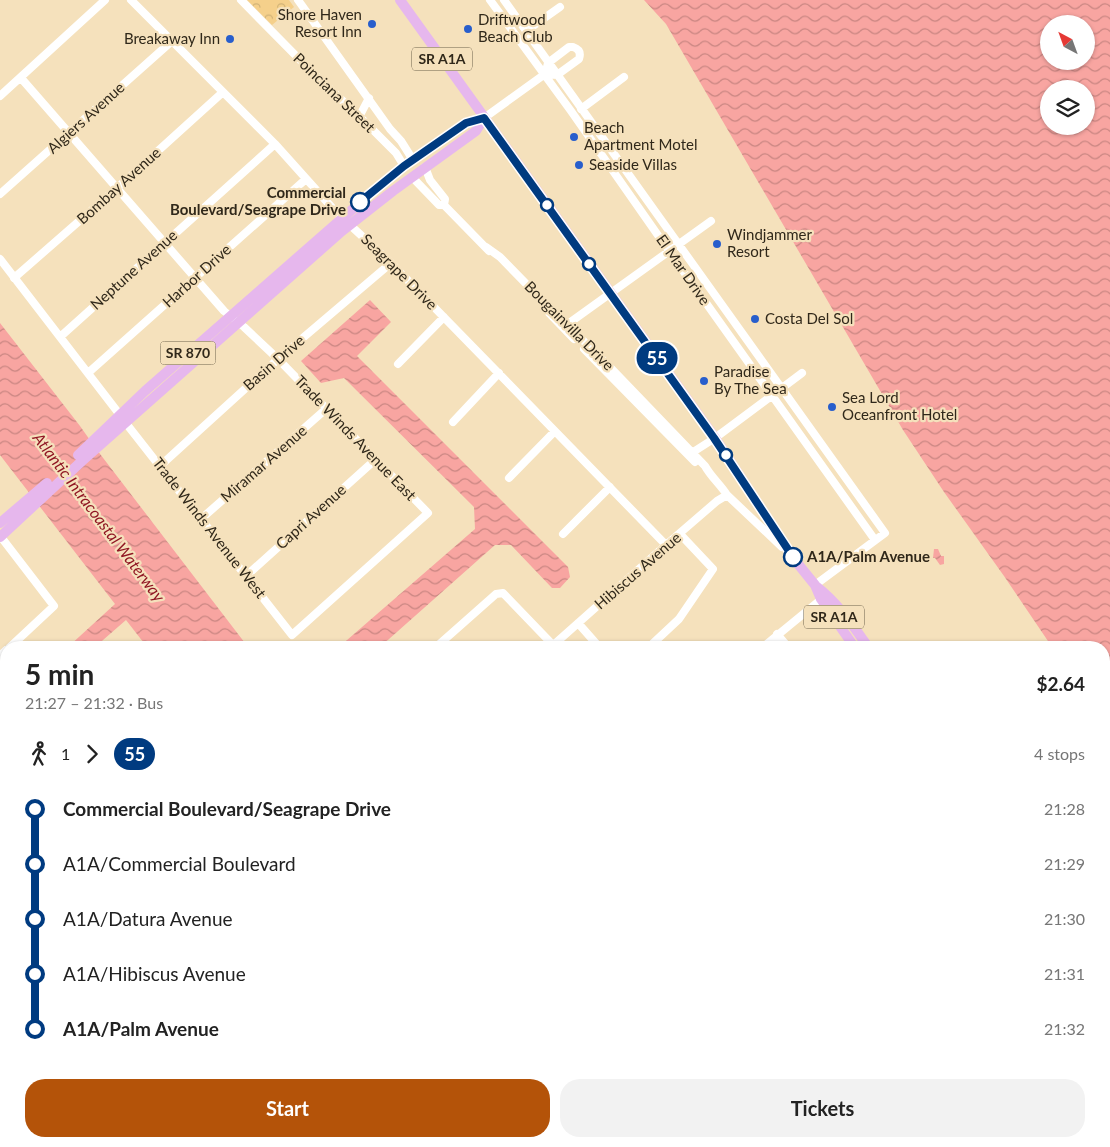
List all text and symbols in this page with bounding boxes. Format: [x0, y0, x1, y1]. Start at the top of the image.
place label: Shore Haven Resort Inn [278, 5, 362, 40]
place label: Driftwood Beach Club [478, 10, 553, 45]
north arrow [1040, 15, 1095, 70]
map controls [1040, 15, 1095, 135]
marker: Shore Haven Resort Inn [366, 18, 378, 30]
marker: Driftwood Beach Club [462, 23, 474, 35]
place label: Breakaway Inn [124, 29, 220, 47]
marker: Breakaway Inn [224, 33, 236, 45]
road number: SR A1A [412, 48, 472, 70]
street label: Poinciana Street [290, 49, 380, 136]
street label: Algiers Avenue [43, 78, 128, 157]
button: layers [1040, 80, 1095, 135]
place label: Beach Apartment Motel [584, 118, 697, 153]
marker: Beach Apartment Motel [568, 131, 580, 143]
street label: Bombay Avenue [73, 143, 164, 228]
place label: Seaside Villas [589, 155, 677, 173]
marker: Seaside Villas [573, 159, 585, 171]
place label: Commercial Boulevard/Seagrape Drive [170, 183, 346, 218]
marker: Commercial Boulevard/Seagrape Drive [350, 192, 370, 212]
unlabelled marker [540, 198, 554, 212]
place label: Windjammer Resort [727, 225, 812, 260]
street label: Neptune Avenue [86, 226, 180, 313]
street label: Seagrape Drive [358, 230, 441, 313]
street label: El Mar Drive [653, 231, 715, 308]
marker: Windjammer Resort [711, 238, 723, 250]
street label: Harbor Drive [158, 240, 234, 311]
unlabelled marker [582, 257, 596, 271]
street label: Bougainvilla Drive [521, 277, 618, 374]
place label: Costa Del Sol [765, 309, 853, 327]
marker: Costa Del Sol [749, 313, 761, 325]
street label: Basin Drive [239, 331, 308, 394]
road number: SR 870 [160, 342, 216, 364]
line badge: 55 [634, 342, 680, 374]
text: 55 [647, 347, 667, 369]
place label: Paradise By The Sea [714, 362, 787, 397]
street label: Trade Winds Avenue East [291, 371, 421, 504]
marker: Paradise By The Sea [698, 375, 710, 387]
place label: Sea Lord Oceanfront Hotel [842, 388, 957, 423]
marker: Sea Lord Oceanfront Hotel [826, 401, 838, 413]
street label: Miramar Avenue [217, 421, 310, 506]
water label: Atlantic Intracoastal Waterway [29, 428, 169, 605]
unlabelled marker [719, 448, 733, 462]
street label: Trade Winds Avenue West [149, 454, 271, 602]
street label: Capri Avenue [272, 480, 349, 552]
street label: Hibiscus Avenue [591, 528, 684, 613]
marker: A1A/Palm Avenue [783, 547, 803, 567]
place label: A1A/Palm Avenue [806, 547, 930, 565]
road number: SR A1A [804, 606, 864, 628]
text: 5 min [25, 657, 94, 691]
text: $2.64 [1036, 672, 1085, 695]
text: 21:27 – 21:32 · Bus [25, 693, 163, 712]
icon: walk [25, 740, 53, 768]
icon: forward [78, 740, 106, 768]
text: 55 [124, 743, 145, 765]
text: 1 [61, 744, 70, 763]
text: 4 stops [1034, 744, 1085, 763]
text: Commercial Boulevard/Seagrape Drive [63, 797, 391, 820]
text: 21:28 [1044, 799, 1085, 818]
text: A1A/Commercial Boulevard [63, 852, 296, 875]
text: 21:29 [1044, 854, 1085, 873]
text: A1A/Datura Avenue [63, 907, 233, 930]
text: 21:30 [1044, 909, 1085, 928]
text: A1A/Hibiscus Avenue [63, 962, 246, 985]
text: 21:31 [1044, 964, 1085, 983]
text: A1A/Palm Avenue [63, 1017, 219, 1040]
text: 21:32 [1044, 1019, 1085, 1038]
button: Start [25, 1079, 550, 1137]
button: Tickets [560, 1079, 1085, 1137]

